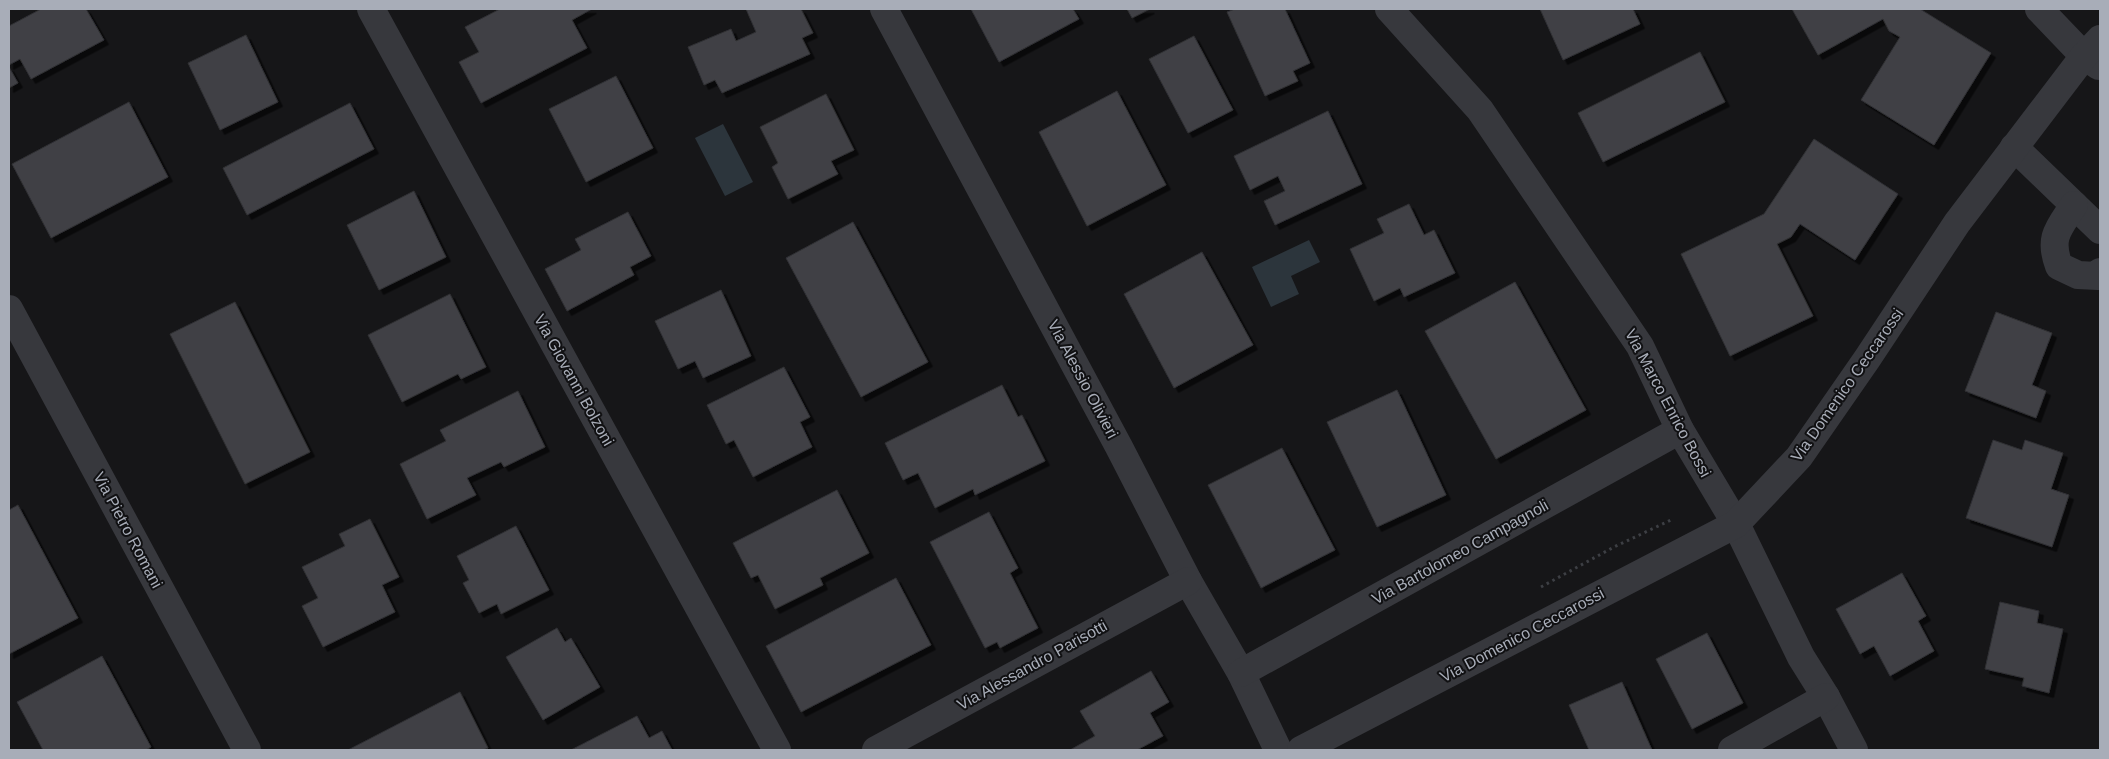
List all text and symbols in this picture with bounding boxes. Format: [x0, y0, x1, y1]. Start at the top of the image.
street label: Via Domenico Ceccarossi [1788, 305, 1906, 465]
street label: Via Giovanni Bolzoni [531, 311, 617, 449]
street label: Via Alessio Olivieri [1045, 317, 1121, 441]
street label: Via Marco Enrico Bossi [1622, 326, 1714, 480]
street label: Via Pietro Romani [90, 469, 166, 591]
street label: Via Bartolomeo Campagnoli [1369, 496, 1551, 608]
street label: Via Domenico Ceccarossi [1437, 585, 1607, 685]
street label: Via Alessandro Parisotti [954, 617, 1110, 713]

